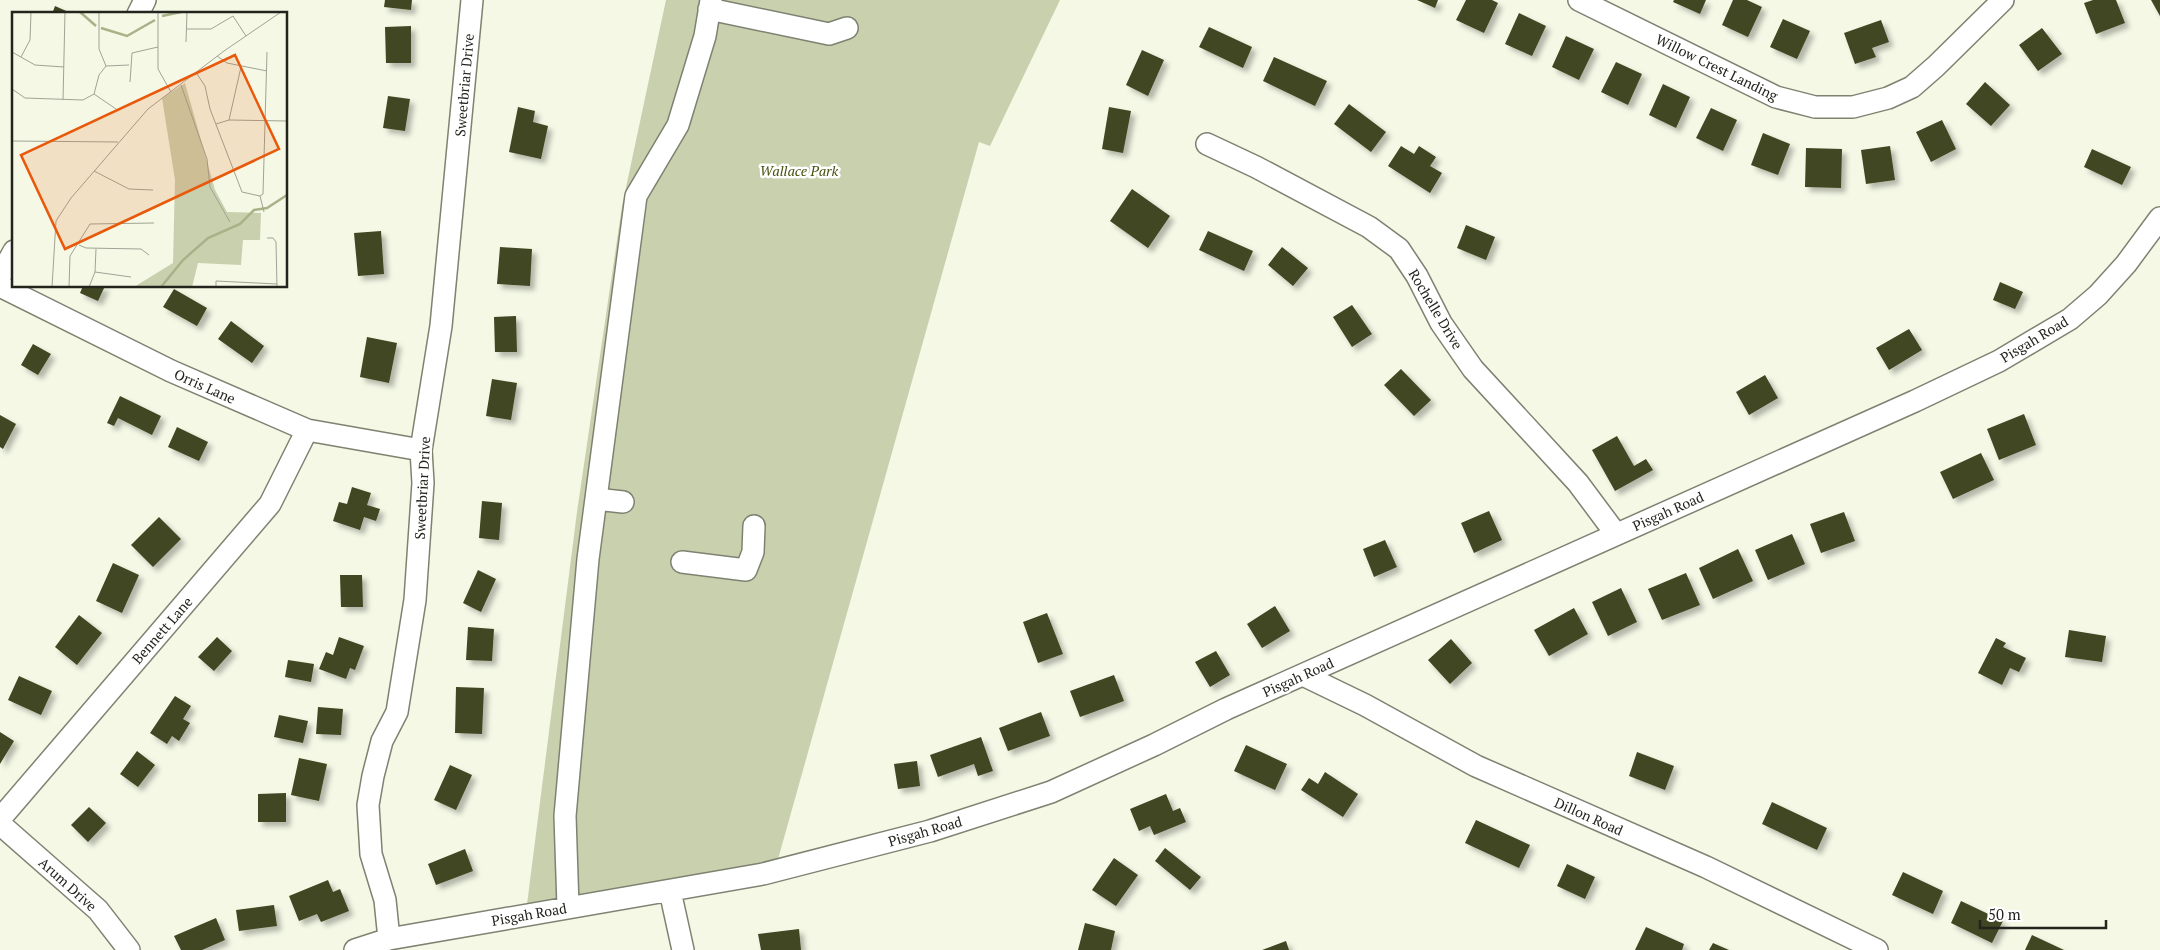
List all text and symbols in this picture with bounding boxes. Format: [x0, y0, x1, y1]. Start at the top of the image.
inset map [12, 12, 288, 288]
street label: Willow Crest Landing [1653, 29, 1782, 105]
street label: Sweetbriar Drive [450, 33, 478, 137]
park label: Wallace Park [760, 161, 839, 180]
street label: Rochelle Drive [1405, 265, 1467, 353]
street label: Pisgah Road [1997, 311, 2072, 367]
street label: Orris Lane [171, 364, 239, 408]
street label: Sweetbriar Drive [410, 436, 434, 540]
street label: Pisgah Road [1629, 487, 1707, 535]
street label: Bennett Lane [128, 592, 196, 668]
street label: Pisgah Road [1259, 653, 1337, 701]
street label: Dillon Road [1552, 792, 1627, 840]
street label: Pisgah Road [886, 811, 964, 851]
street label: Arum Drive [35, 853, 101, 915]
street label: Pisgah Road [490, 898, 568, 930]
scale bar [1980, 898, 2106, 930]
text: 50 m [1988, 904, 2021, 924]

